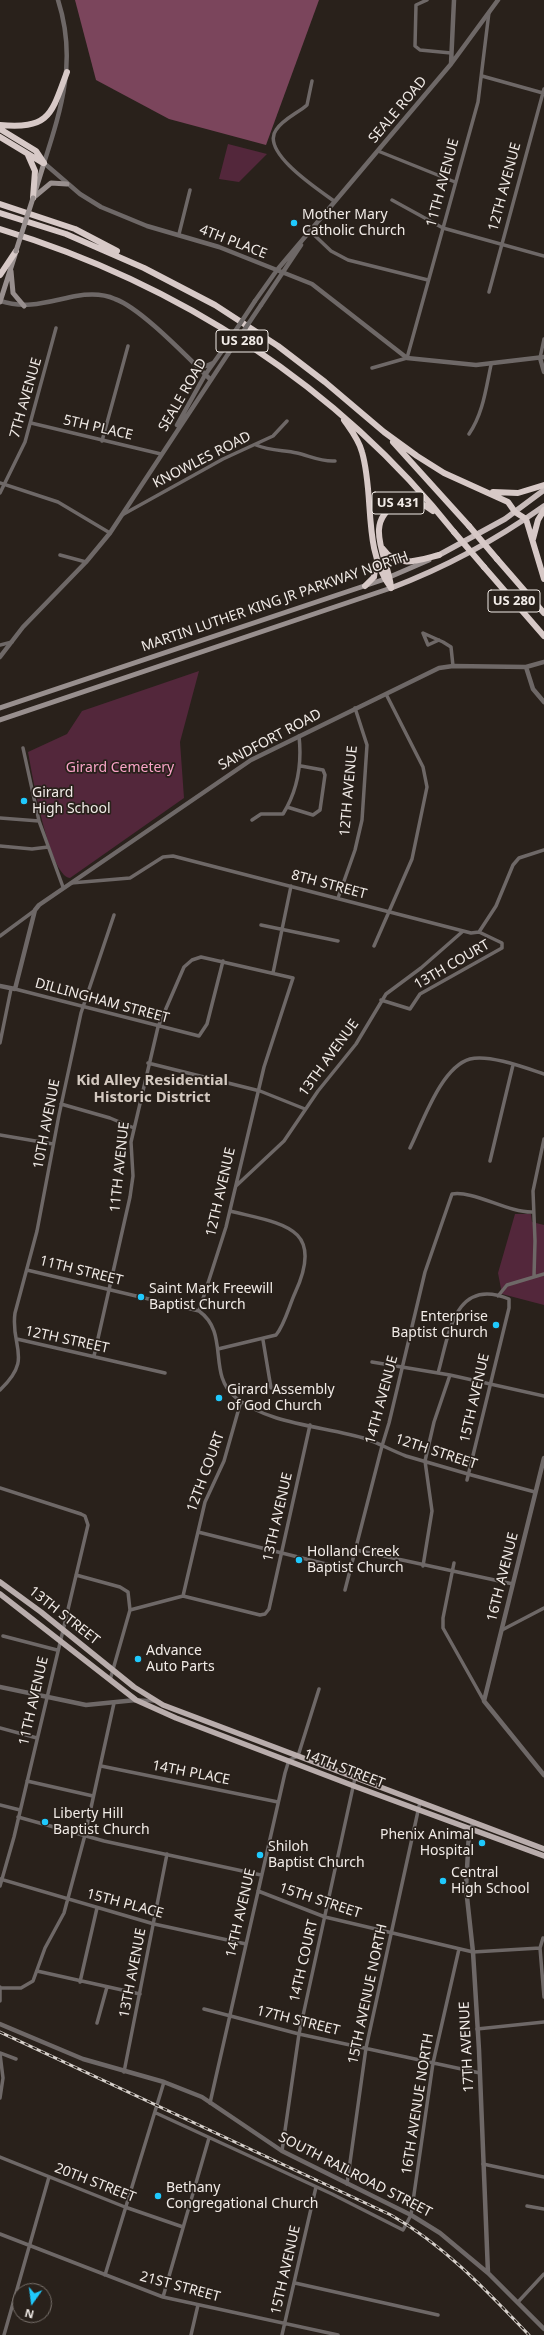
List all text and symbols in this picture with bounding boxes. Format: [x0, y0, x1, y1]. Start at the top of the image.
street label: SEALE ROAD [365, 73, 431, 147]
street label: 11TH AVENUE [423, 137, 463, 229]
street label: 12TH AVENUE [485, 141, 525, 233]
place label: Mother Mary Catholic Church [302, 207, 405, 240]
marker: Mother Mary Catholic Church [289, 218, 299, 228]
street label: 4TH PLACE [197, 221, 269, 263]
road number: US 280 [216, 330, 268, 352]
street label: SEALE ROAD [155, 355, 211, 435]
street label: 7TH AVENUE [6, 356, 46, 440]
street label: 5TH PLACE [62, 412, 134, 444]
street label: KNOWLES ROAD [150, 428, 254, 492]
road number: US 431 [372, 492, 424, 514]
street label: MARTIN LUTHER KING JR PARKWAY NORTH [139, 548, 411, 656]
road number: US 280 [488, 590, 540, 612]
street label: SANDFORT ROAD [216, 706, 324, 774]
street label: 12TH AVENUE [337, 745, 361, 837]
park label: Girard Cemetery [66, 760, 174, 776]
place label: Girard High School [32, 785, 110, 818]
marker: Girard High School [19, 796, 29, 806]
street label: 8TH STREET [289, 867, 369, 903]
street label: 13TH COURT [411, 937, 493, 993]
street label: DILLINGHAM STREET [33, 975, 171, 1027]
street label: 13TH AVENUE [295, 1016, 363, 1100]
district label: Kid Alley Residential Historic District [76, 1072, 228, 1107]
street label: 10TH AVENUE [30, 1078, 64, 1170]
street label: 11TH AVENUE [107, 1121, 133, 1213]
street label: 12TH AVENUE [203, 1146, 239, 1238]
street label: 11TH STREET [38, 1253, 124, 1289]
place label: Saint Mark Freewill Baptist Church [149, 1281, 273, 1314]
marker: Saint Mark Freewill Baptist Church [136, 1292, 146, 1302]
place label: Enterprise Baptist Church [391, 1309, 488, 1342]
marker: Enterprise Baptist Church [491, 1320, 501, 1330]
street label: 12TH STREET [24, 1323, 110, 1357]
street label: 15TH AVENUE [457, 1352, 493, 1444]
street label: 14TH AVENUE [362, 1354, 402, 1446]
place label: Girard Assembly of God Church [227, 1382, 335, 1414]
marker: Girard Assembly of God Church [214, 1393, 224, 1403]
street label: 12TH COURT [184, 1430, 228, 1514]
street label: 12TH STREET [393, 1431, 479, 1473]
street label: 13TH AVENUE [260, 1471, 296, 1563]
street label: 16TH AVENUE [484, 1531, 522, 1623]
place label: Holland Creek Baptist Church [307, 1544, 404, 1576]
marker: Holland Creek Baptist Church [294, 1555, 304, 1565]
street label: 13TH STREET [25, 1583, 103, 1649]
place label: Advance Auto Parts [146, 1643, 215, 1676]
marker: Advance Auto Parts [133, 1654, 143, 1664]
street label: 11TH AVENUE [16, 1655, 52, 1747]
street label: 14TH STREET [301, 1746, 387, 1792]
street label: 14TH PLACE [151, 1757, 231, 1789]
place label: Liberty Hill Baptist Church [53, 1806, 150, 1838]
marker: Liberty Hill Baptist Church [40, 1817, 50, 1827]
place label: Phenix Animal Hospital [380, 1827, 474, 1860]
marker: Phenix Animal Hospital [477, 1838, 487, 1848]
place label: Shiloh Baptist Church [268, 1839, 365, 1872]
marker: Shiloh Baptist Church [255, 1850, 265, 1860]
place label: Central High School [451, 1865, 529, 1898]
street label: 14TH AVENUE [223, 1867, 259, 1959]
marker: Central High School [438, 1876, 448, 1886]
street label: 15TH STREET [277, 1880, 363, 1922]
street label: 15TH PLACE [85, 1886, 165, 1922]
street label: 14TH COURT [286, 1918, 322, 2004]
street label: 15TH AVENUE NORTH [345, 1922, 391, 2066]
street label: 13TH AVENUE [116, 1927, 150, 2019]
street label: 17TH AVENUE [456, 2001, 478, 2093]
street label: 17TH STREET [255, 2003, 341, 2039]
street label: 16TH AVENUE NORTH [399, 2032, 437, 2176]
street label: SOUTH RAILROAD STREET [275, 2129, 435, 2221]
street label: 20TH STREET [52, 2160, 138, 2206]
place label: Bethany Congregational Church [166, 2180, 318, 2212]
marker: Bethany Congregational Church [153, 2191, 163, 2201]
street label: 15TH AVENUE [268, 2224, 304, 2316]
street label: 21ST STREET [138, 2268, 222, 2306]
north arrow [12, 2283, 52, 2323]
text: N [23, 2306, 35, 2323]

